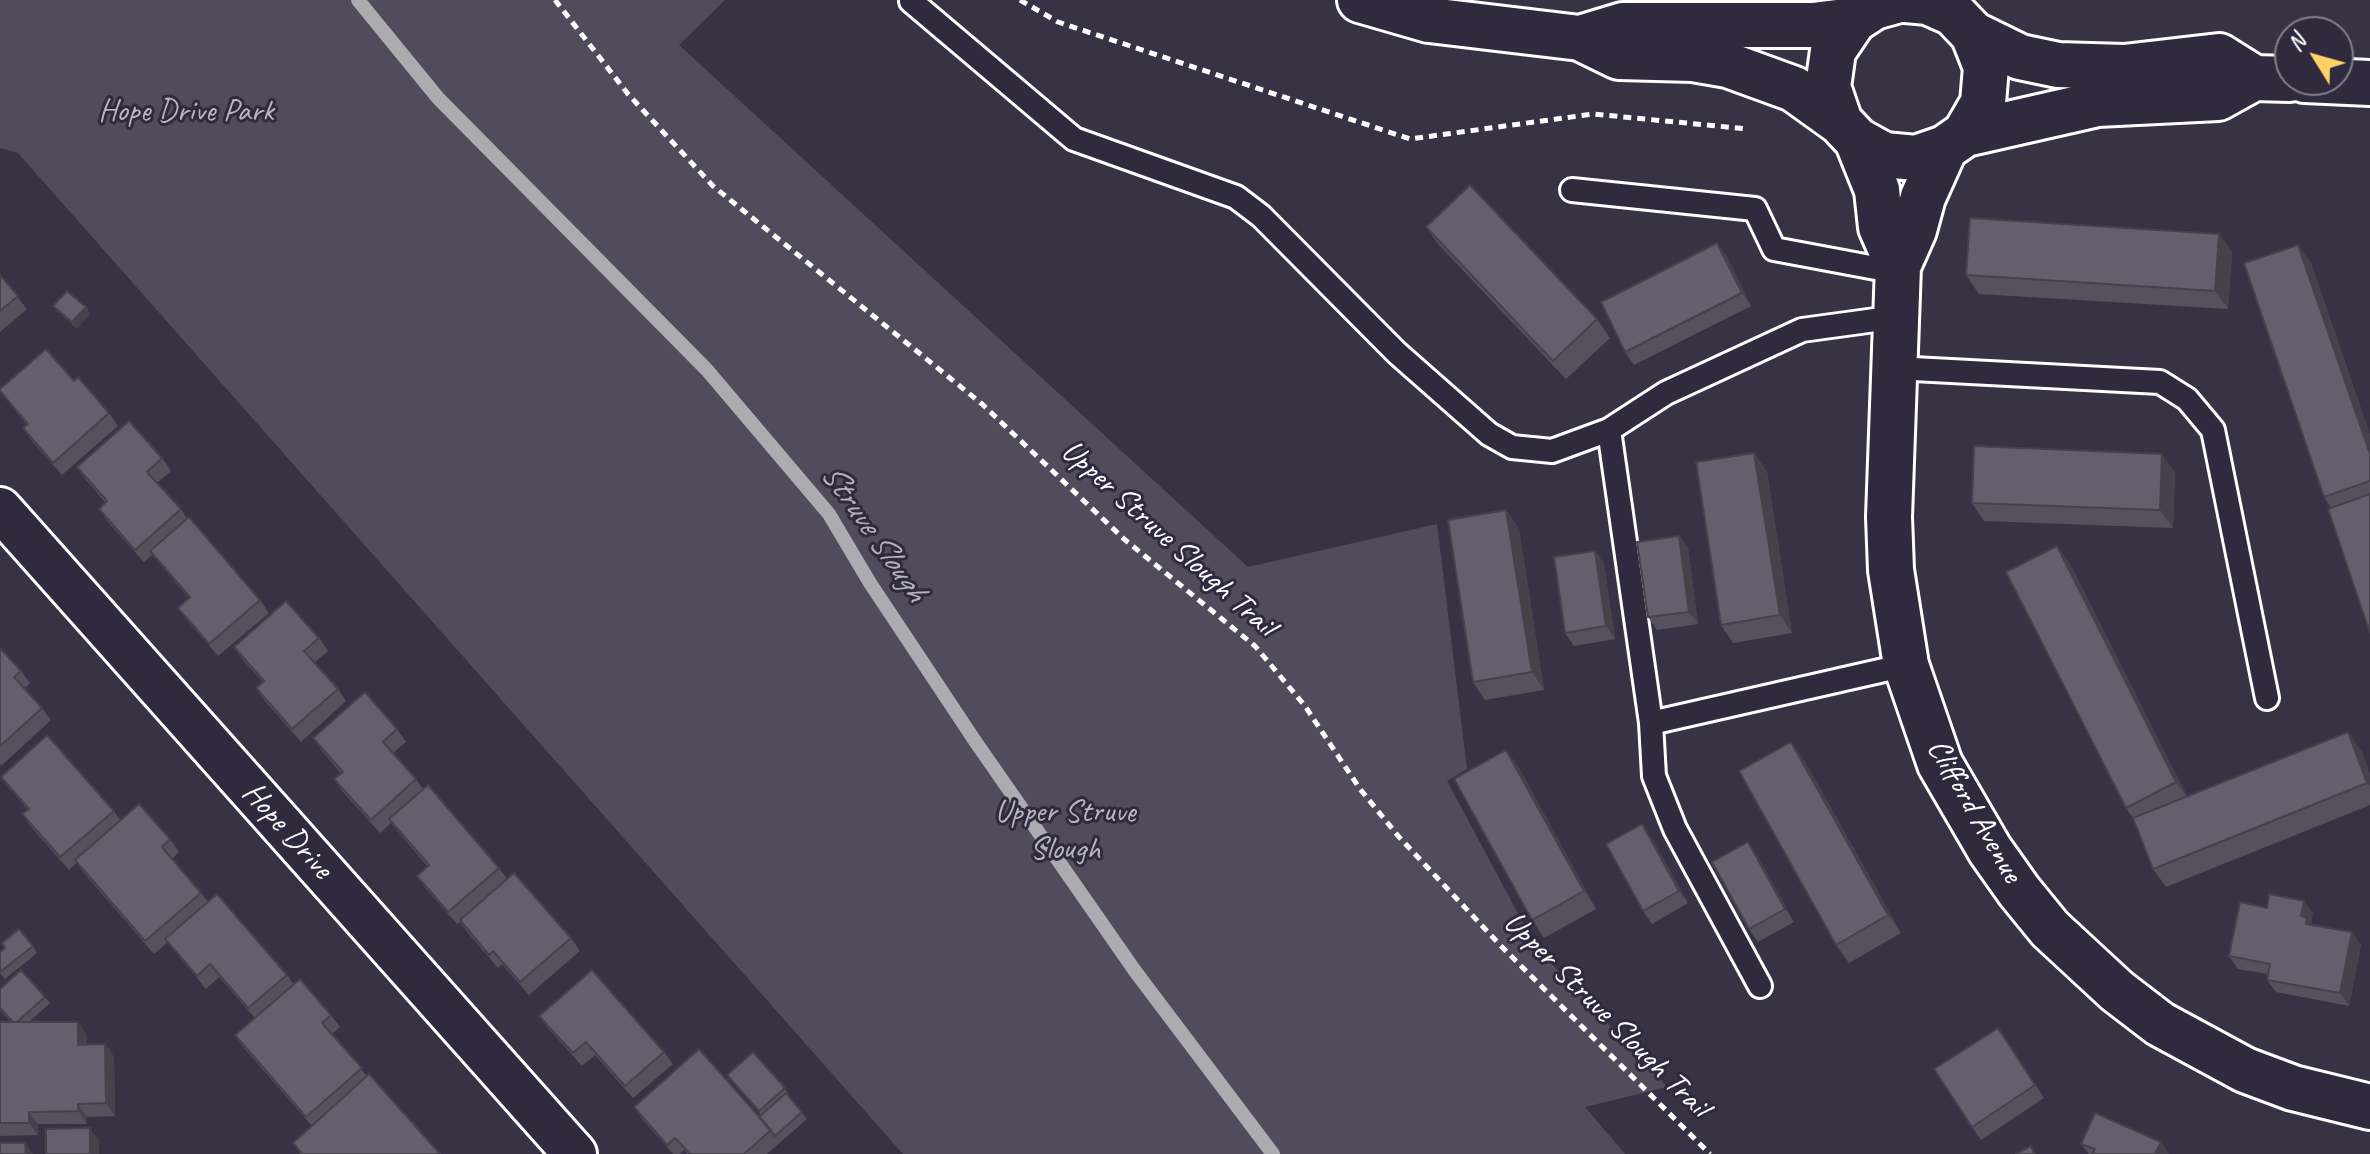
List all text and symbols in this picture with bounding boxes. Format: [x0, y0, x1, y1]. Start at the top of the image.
north arrow [2274, 16, 2354, 96]
text: N [2281, 29, 2312, 57]
park label: Hope Drive Park [98, 93, 274, 131]
street label: Upper Struve Slough Trail [1053, 432, 1283, 646]
water label: Struve Slough [811, 456, 935, 610]
street label: Clifford Avenue [1918, 732, 2030, 890]
street label: Hope Drive [234, 775, 340, 887]
park label: Upper Struve Slough [995, 794, 1135, 869]
street label: Upper Struve Slough Trail [1495, 904, 1717, 1126]

